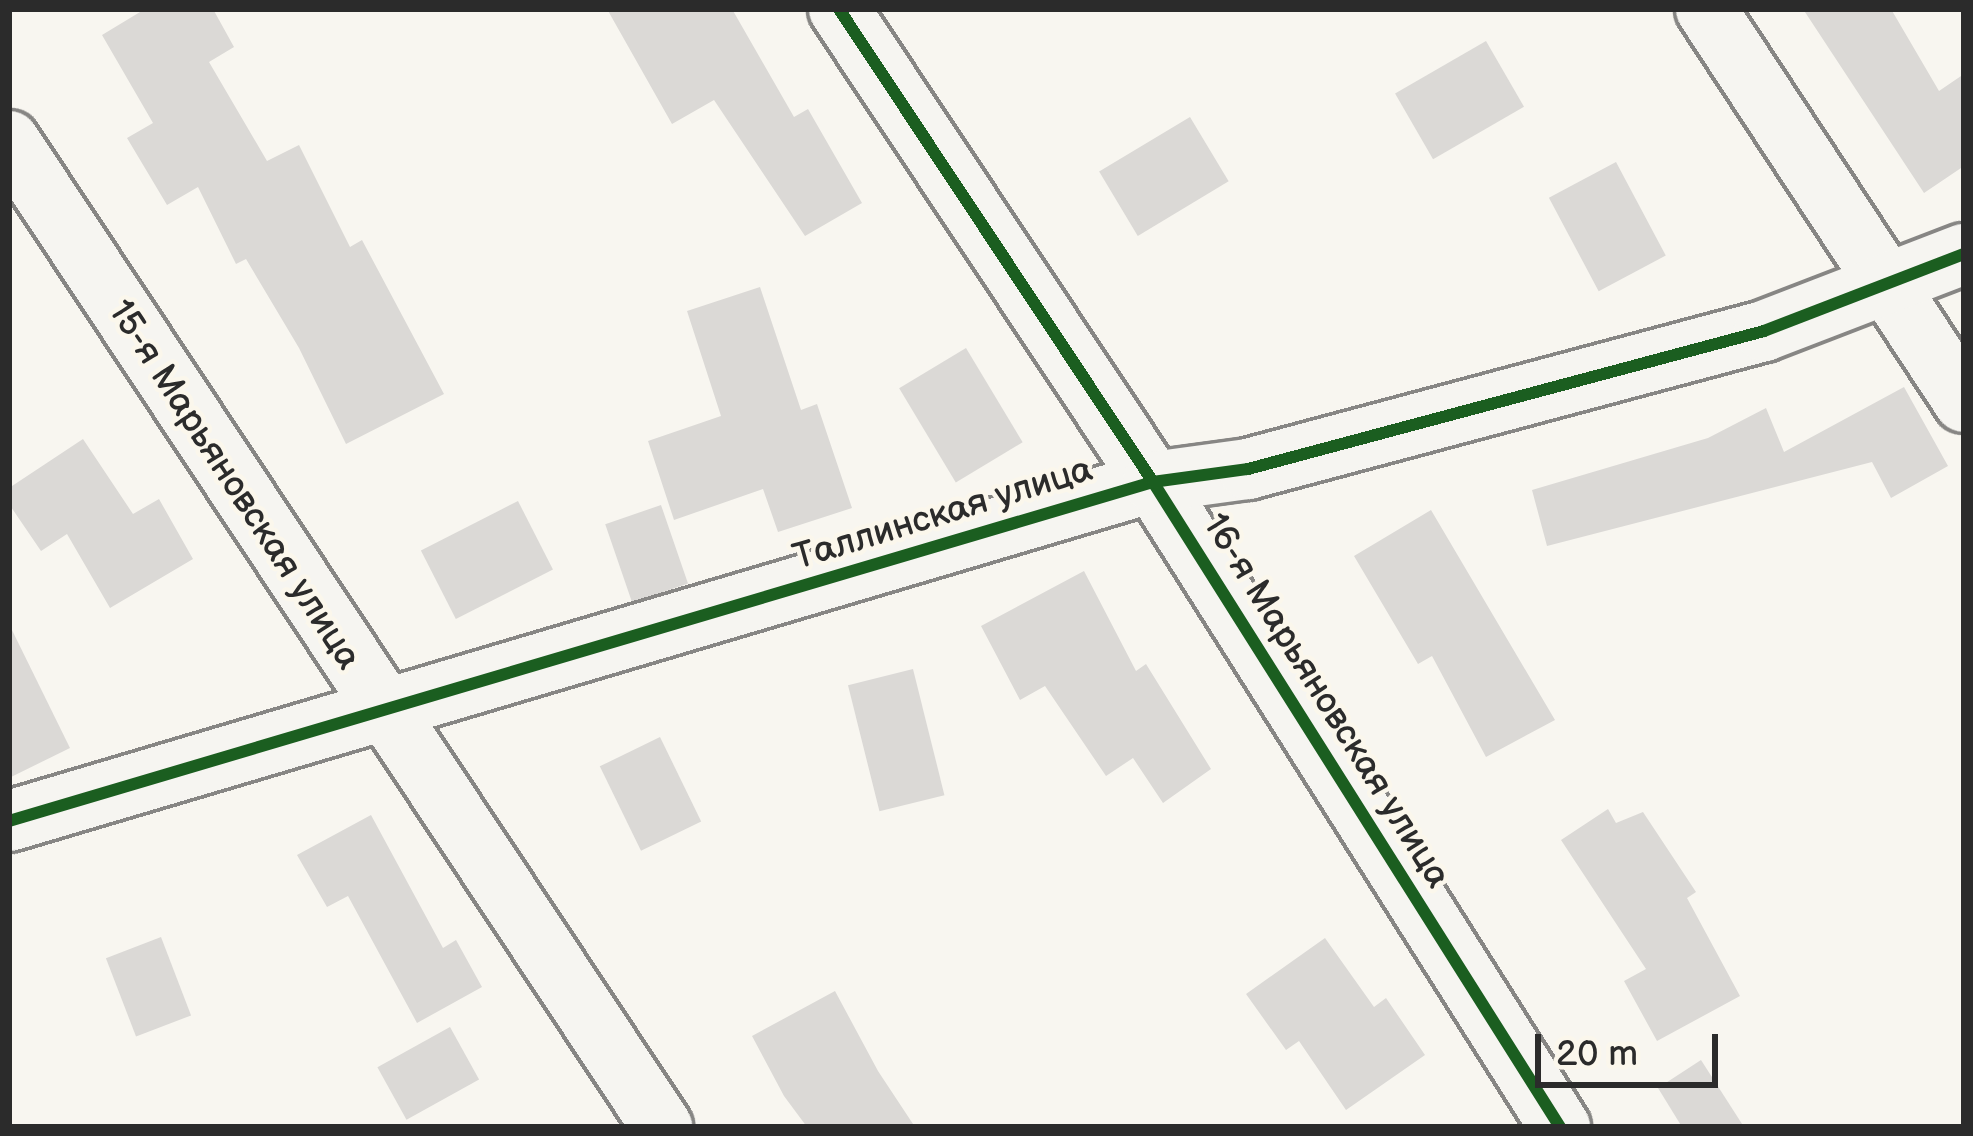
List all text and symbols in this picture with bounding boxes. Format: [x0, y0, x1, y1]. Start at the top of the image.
street label: 15-я Марьяновская улица [98, 292, 370, 678]
street label: Таллинская улица [788, 448, 1098, 580]
street label: 16-я Марьяновская улица [1193, 506, 1459, 896]
scale bar [1541, 1010, 1724, 1084]
text: 20 m [1556, 1033, 1638, 1076]

